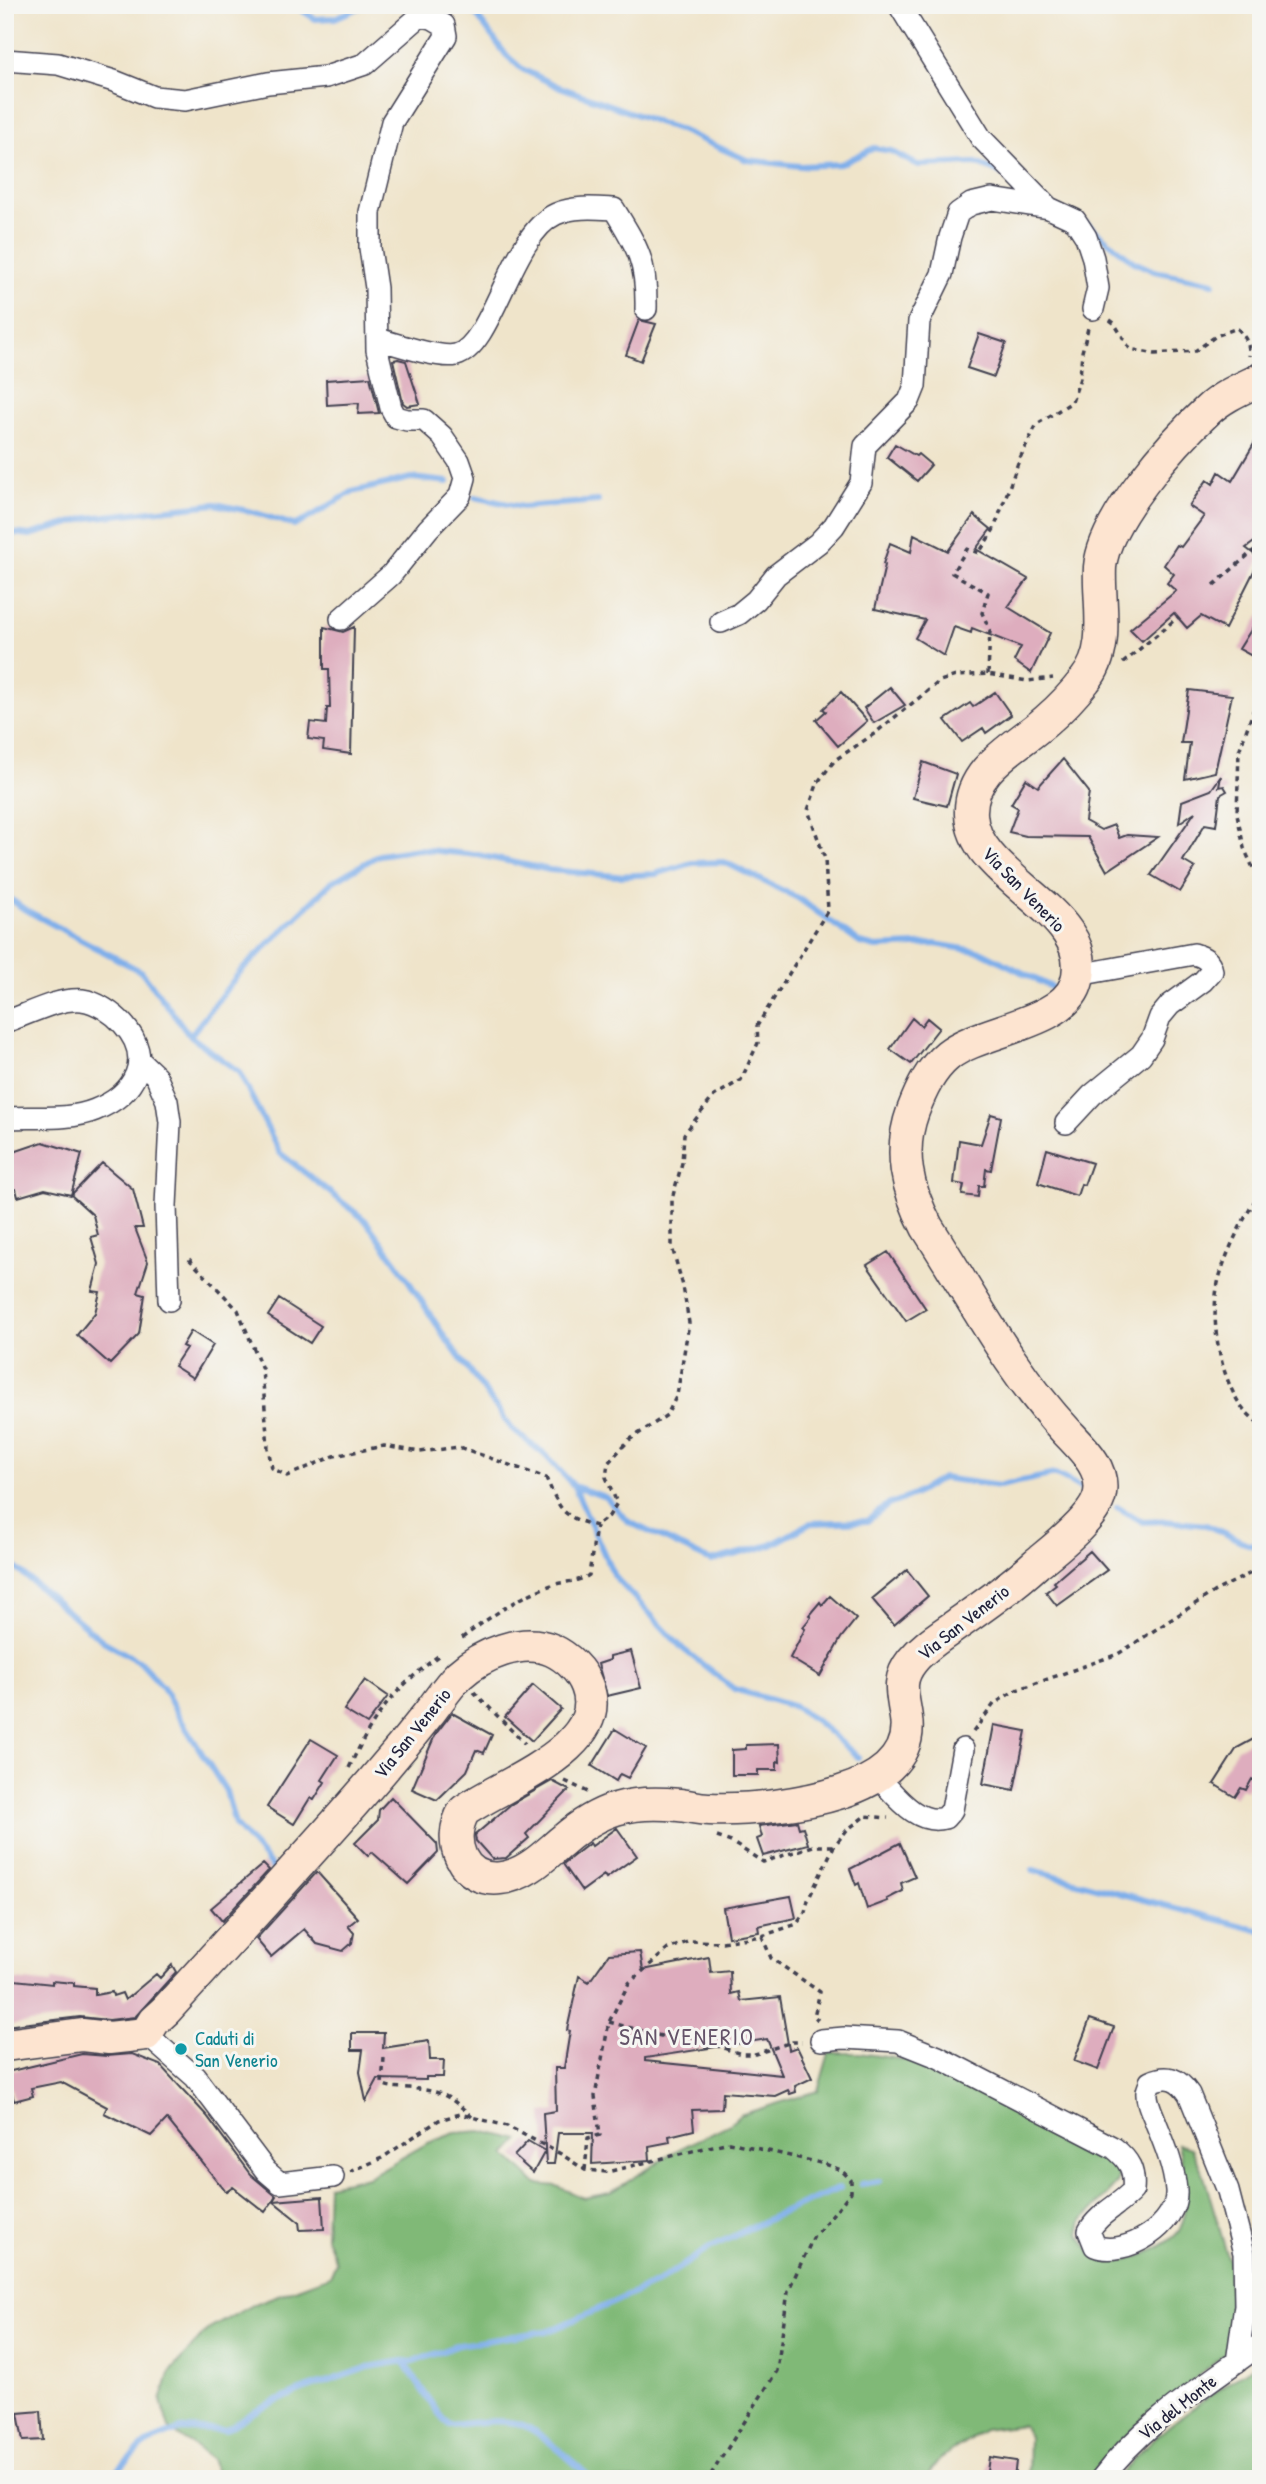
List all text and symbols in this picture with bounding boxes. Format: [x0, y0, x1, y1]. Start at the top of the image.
street label: Via San Venerio [977, 841, 1072, 938]
street label: Via San Venerio [912, 1578, 1014, 1666]
street label: Via San Venerio [367, 1682, 457, 1784]
district label: SAN VENERIO [619, 2021, 755, 2052]
place label: Caduti di San Venerio [195, 2025, 278, 2073]
marker: Caduti di San Venerio [173, 2041, 189, 2057]
street label: Via del Monte [1132, 2368, 1222, 2446]

